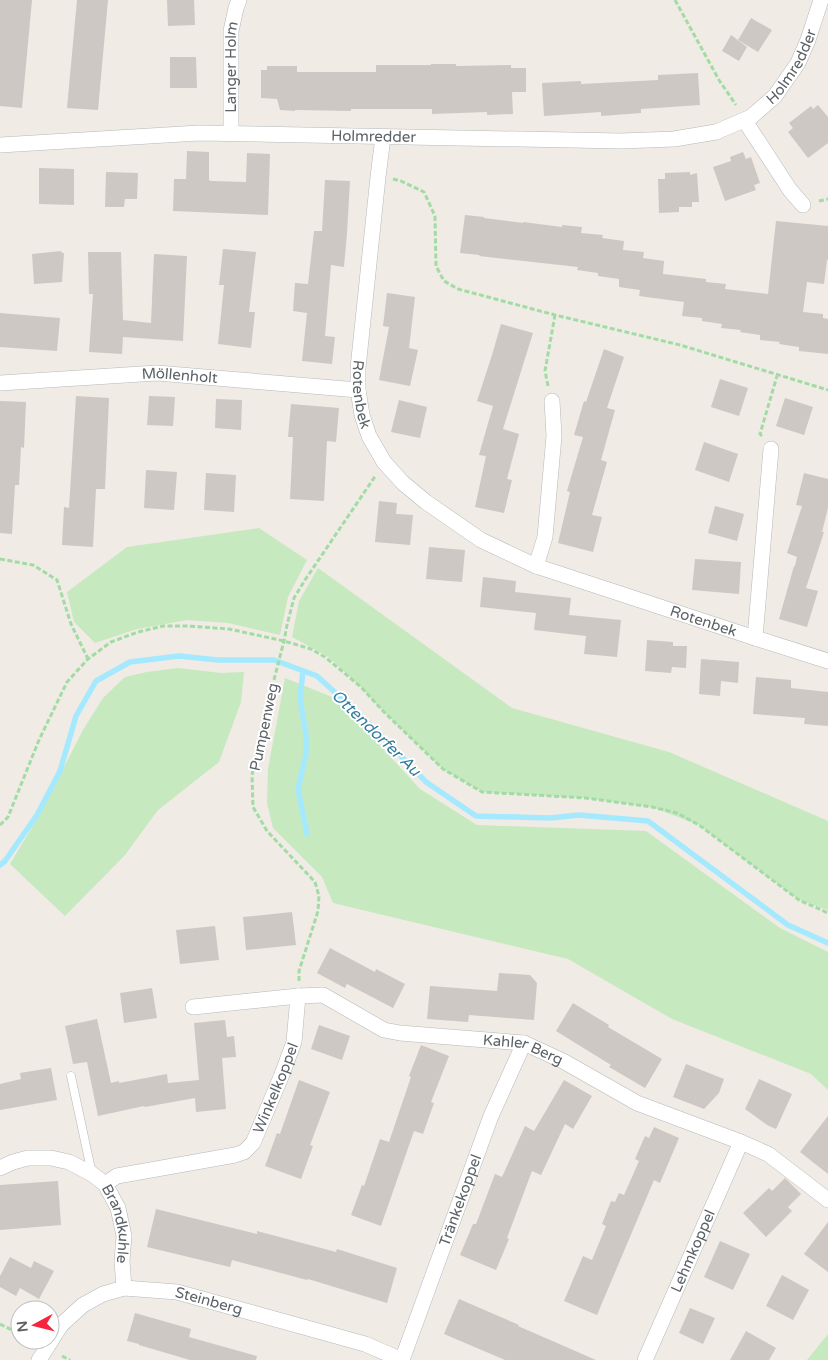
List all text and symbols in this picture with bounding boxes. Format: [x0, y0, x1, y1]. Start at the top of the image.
street label: Langer Holm [221, 19, 242, 113]
street label: Holmredder [763, 26, 820, 108]
street label: Holmredder [331, 127, 417, 146]
street label: Rotenbek [349, 359, 375, 431]
street label: Möllenholt [141, 364, 219, 387]
street label: Rotenbek [668, 602, 739, 640]
street label: Pumpenweg [246, 681, 282, 773]
water label: Ottendorfer Au [327, 685, 426, 781]
street label: Kahler Berg [482, 1031, 566, 1069]
street label: Winkelkoppel [249, 1040, 302, 1136]
street label: Tränkekoppel [435, 1152, 485, 1249]
street label: Brandkuhle [98, 1181, 133, 1264]
street label: Lehmkoppel [667, 1207, 719, 1295]
street label: Steinberg [173, 1283, 245, 1319]
north arrow [10, 1300, 60, 1350]
text: N [13, 1320, 32, 1333]

